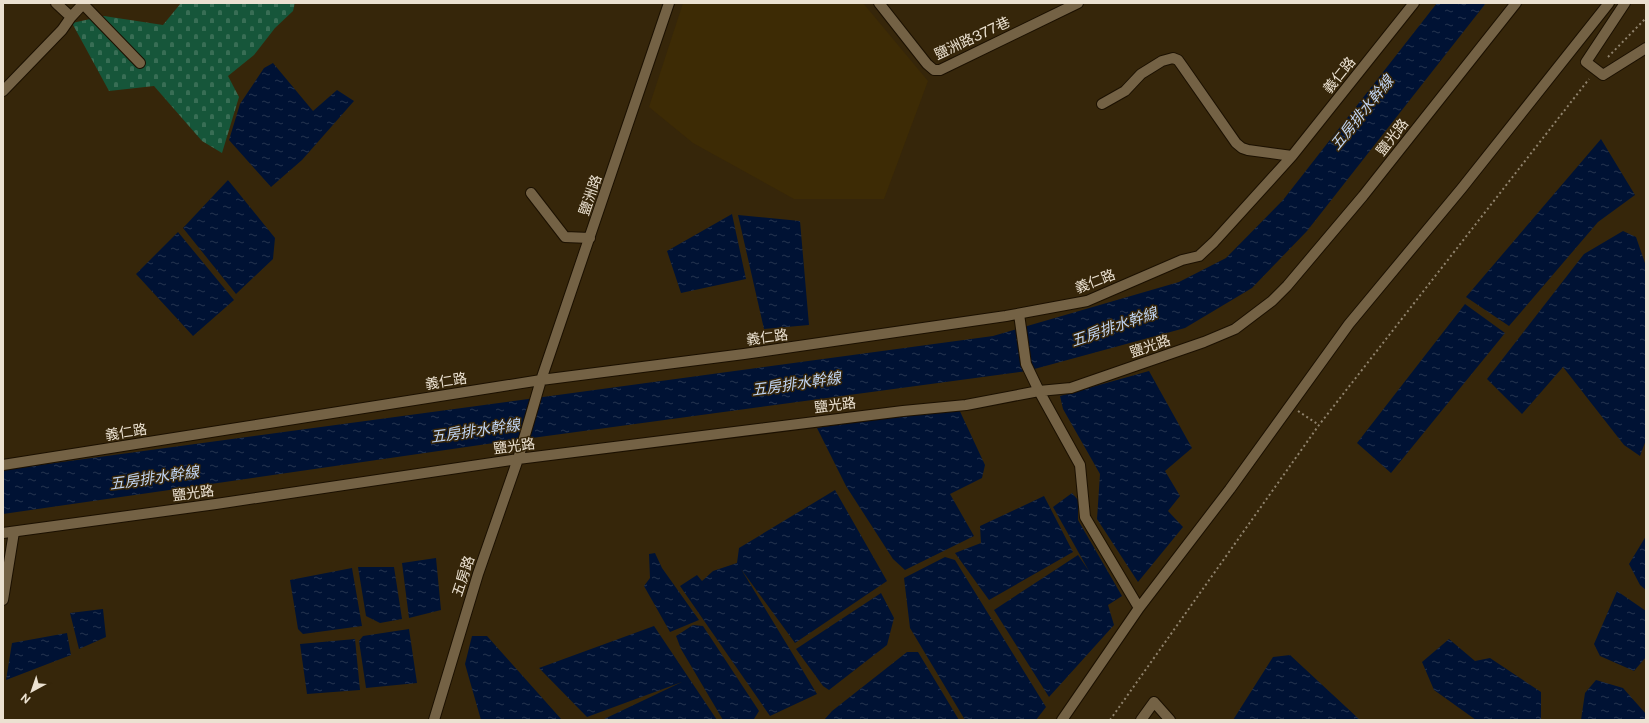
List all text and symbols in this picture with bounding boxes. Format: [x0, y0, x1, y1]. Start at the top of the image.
street label: 鹽洲路377巷 [932, 14, 1012, 62]
street label: 義仁路 [1320, 54, 1358, 96]
water label: 五房排水幹線 [1327, 71, 1398, 153]
street label: 鹽光路 [1373, 116, 1411, 158]
street label: 鹽洲路 [576, 173, 604, 217]
street label: 義仁路 [1073, 266, 1117, 296]
water label: 五房排水幹線 [1069, 303, 1161, 349]
street label: 義仁路 [745, 326, 789, 348]
street label: 鹽光路 [1128, 332, 1172, 360]
water label: 五房排水幹線 [750, 369, 844, 398]
street label: 義仁路 [424, 370, 468, 392]
street label: 鹽光路 [813, 395, 857, 415]
water label: 五房排水幹線 [429, 416, 523, 445]
street label: 義仁路 [104, 421, 148, 443]
street label: 鹽光路 [492, 435, 536, 457]
water label: 五房排水幹線 [108, 463, 202, 492]
street label: 鹽光路 [171, 482, 215, 504]
street label: 五房路 [449, 554, 477, 598]
north arrow [12, 671, 52, 711]
text: N [18, 691, 33, 706]

